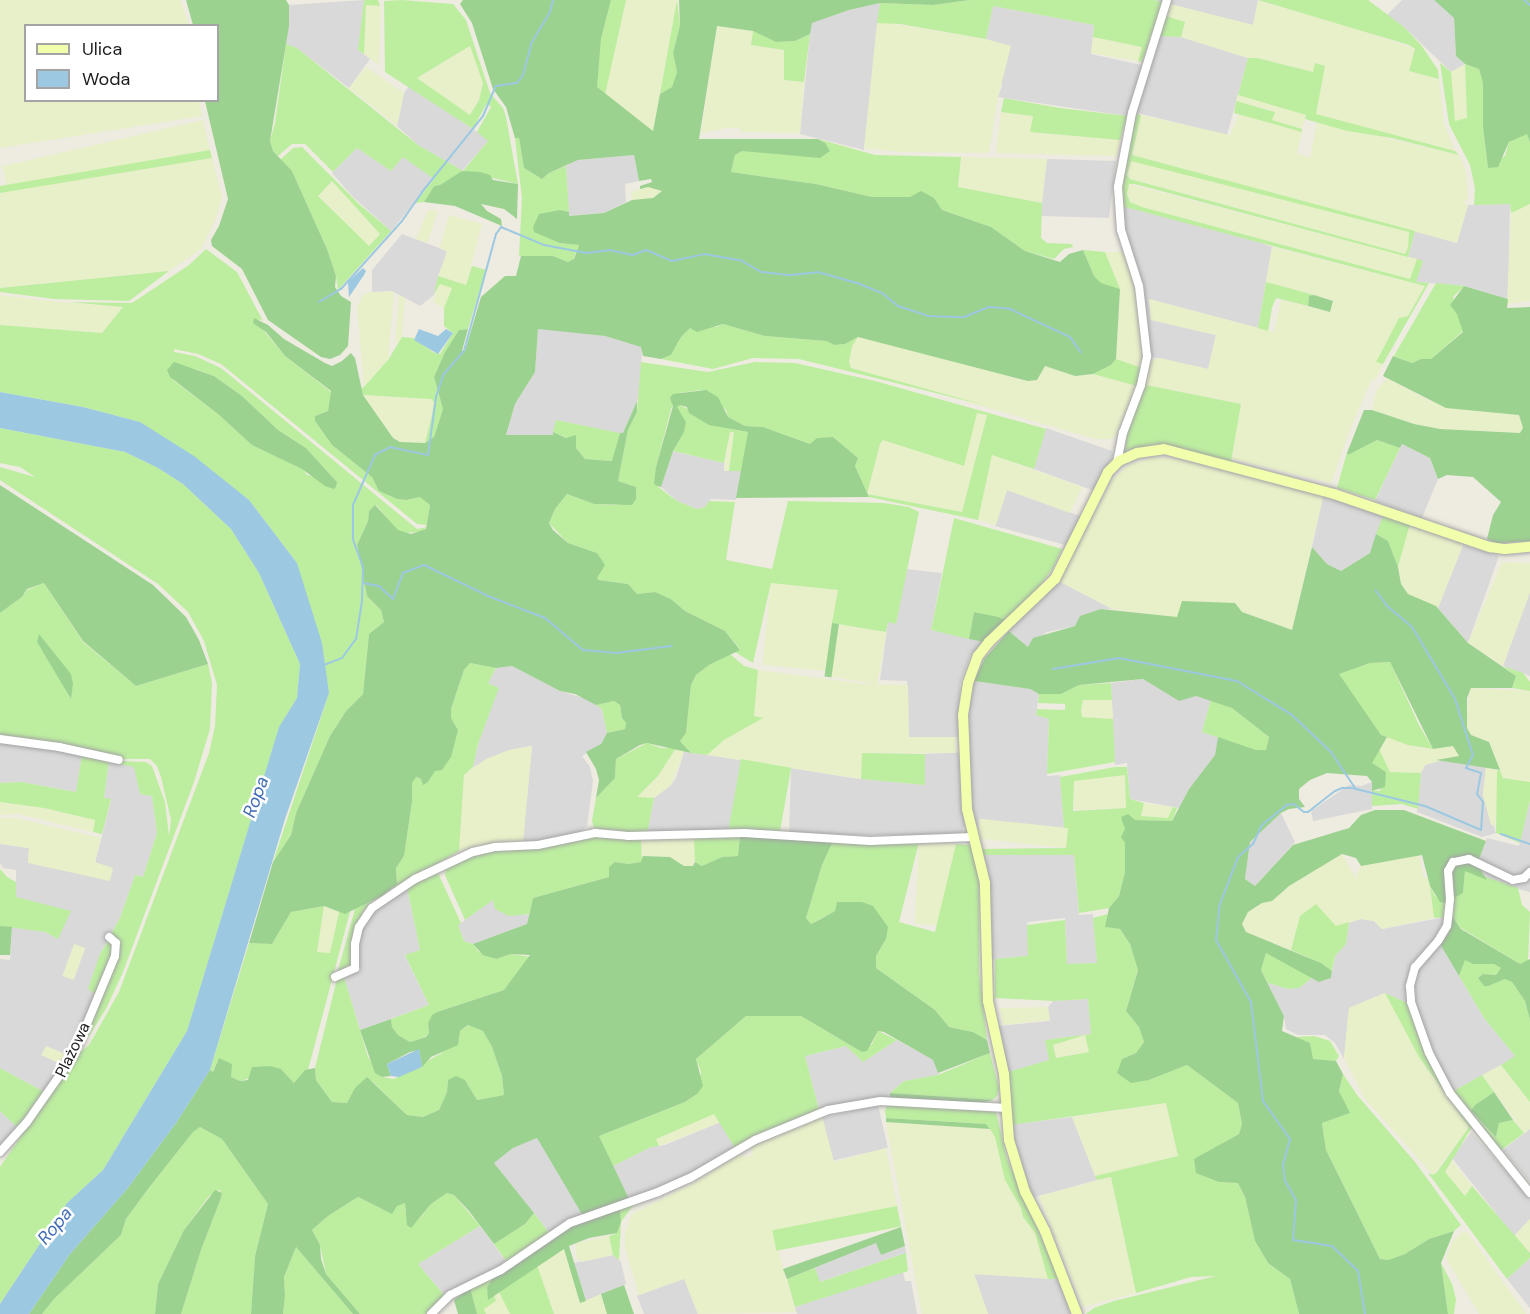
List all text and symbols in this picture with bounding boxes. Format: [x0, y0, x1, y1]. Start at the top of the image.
legend [24, 24, 219, 102]
text: Ulica [82, 37, 122, 61]
text: Woda [82, 67, 130, 91]
water label: Ropa [239, 773, 273, 821]
street label: Plażowa [52, 1019, 94, 1081]
water label: Ropa [33, 1203, 77, 1249]

